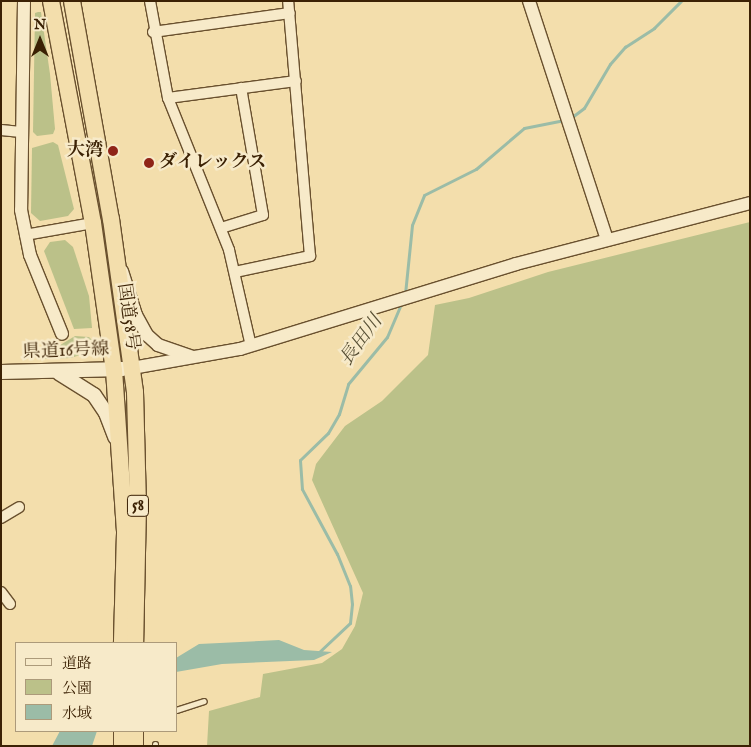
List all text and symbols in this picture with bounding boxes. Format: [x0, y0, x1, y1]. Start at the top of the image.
north arrow [15, 15, 65, 65]
text: N [34, 16, 46, 34]
place label: 大湾 [67, 140, 103, 162]
marker: 大湾 [107, 145, 119, 157]
place label: ダイレックス [159, 152, 267, 174]
marker: ダイレックス [143, 157, 155, 169]
street label: 国道58号 [112, 282, 142, 352]
water label: 長田川 [336, 311, 388, 371]
street label: 県道16号線 [22, 340, 110, 364]
road number: 58 [127, 492, 149, 520]
legend [15, 642, 178, 732]
text: 道路 [62, 654, 92, 673]
text: 公園 [62, 679, 92, 698]
text: 水域 [62, 704, 92, 723]

